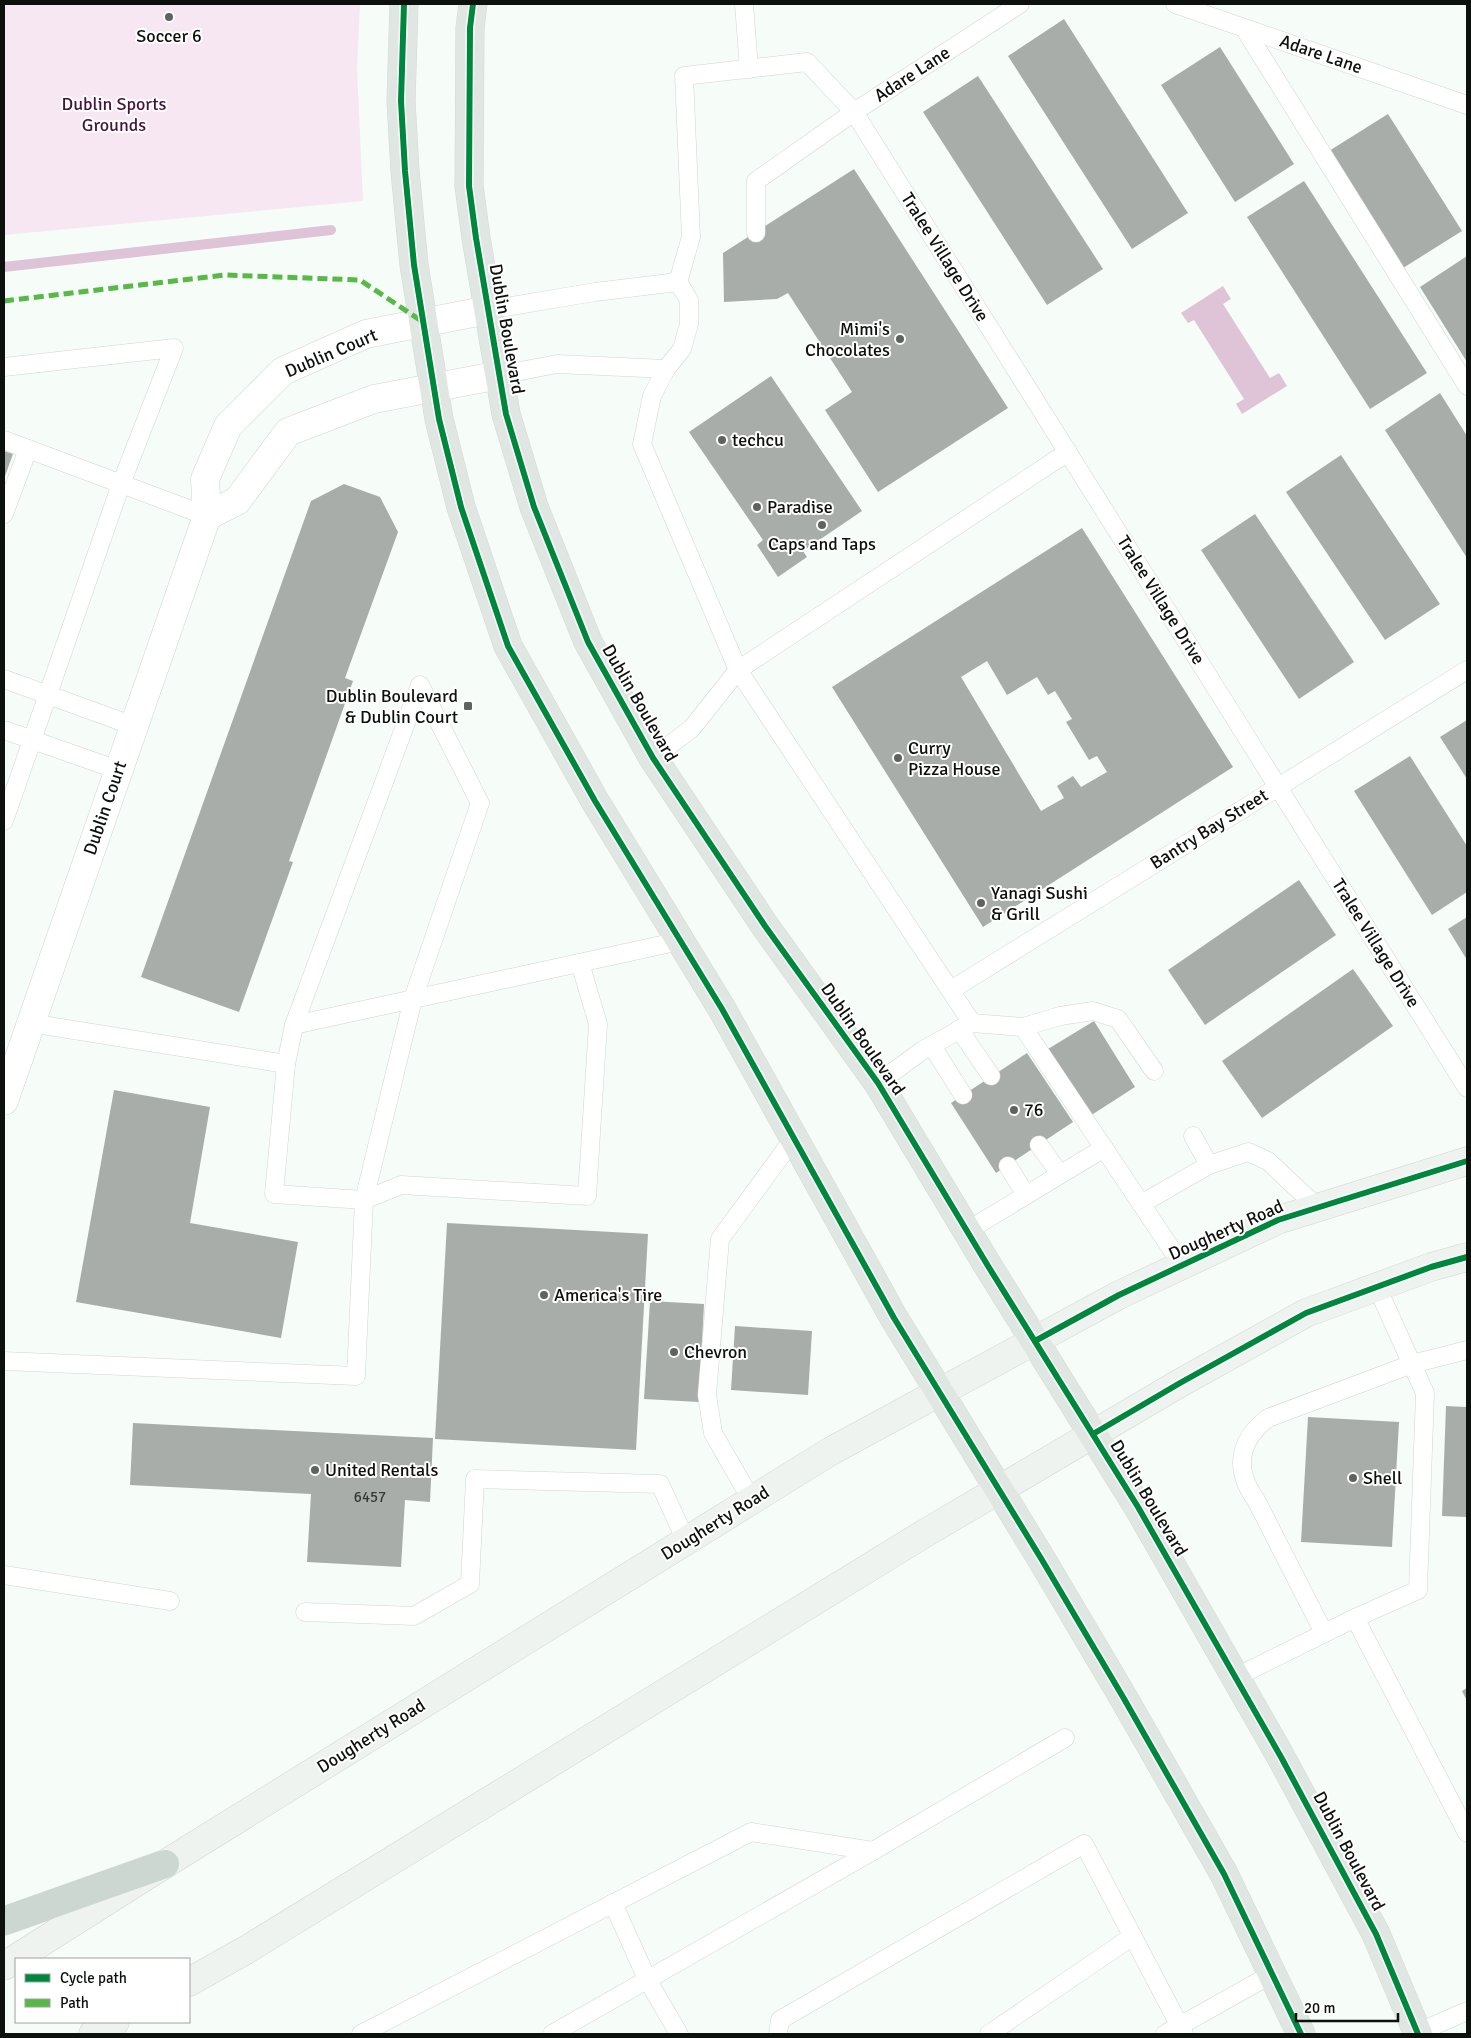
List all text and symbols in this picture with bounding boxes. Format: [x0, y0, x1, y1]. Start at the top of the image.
marker: Soccer 6 [163, 11, 175, 23]
place label: Soccer 6 [136, 25, 202, 47]
street label: Adare Lane [1277, 30, 1365, 78]
street label: Adare Lane [870, 41, 954, 107]
park label: Dublin Sports Grounds [62, 93, 167, 136]
street label: Tralee Village Drive [896, 188, 994, 326]
street label: Dublin Boulevard [485, 262, 529, 396]
place label: Mimi's Chocolates [805, 318, 890, 361]
street label: Dublin Court [282, 324, 380, 382]
marker: Mimi's Chocolates [894, 333, 906, 345]
place label: techcu [732, 429, 784, 451]
marker: techcu [716, 434, 728, 446]
place label: Paradise [767, 496, 833, 518]
marker: Paradise [751, 501, 763, 513]
marker: Caps and Taps [816, 519, 828, 531]
street label: Tralee Village Drive [1112, 531, 1210, 669]
place label: Caps and Taps [768, 533, 876, 555]
street label: Dublin Boulevard [597, 640, 683, 766]
place label: Dublin Boulevard & Dublin Court [326, 685, 458, 728]
marker: Dublin Boulevard & Dublin Court [462, 700, 474, 712]
place label: Curry Pizza House [908, 737, 1001, 780]
marker: Curry Pizza House [892, 752, 904, 764]
street label: Dublin Court [79, 758, 131, 858]
street label: Bantry Bay Street [1146, 784, 1272, 874]
street label: Tralee Village Drive [1327, 874, 1425, 1012]
place label: Yanagi Sushi & Grill [991, 882, 1088, 925]
marker: Yanagi Sushi & Grill [975, 897, 987, 909]
street label: Dublin Boulevard [816, 979, 910, 1099]
place label: 76 [1024, 1099, 1043, 1121]
marker: 76 [1008, 1104, 1020, 1116]
street label: Dougherty Road [1165, 1195, 1287, 1265]
place label: America's Tire [554, 1284, 662, 1306]
marker: America's Tire [538, 1289, 550, 1301]
place label: Chevron [684, 1341, 747, 1363]
marker: Chevron [668, 1346, 680, 1358]
street label: Dublin Boulevard [1106, 1436, 1192, 1560]
place label: United Rentals [325, 1459, 438, 1481]
marker: United Rentals [309, 1464, 321, 1476]
place label: Shell [1363, 1467, 1402, 1489]
marker: Shell [1347, 1472, 1359, 1484]
street label: Dougherty Road [657, 1481, 773, 1565]
house number: 6457 [354, 1488, 386, 1506]
street label: Dougherty Road [313, 1694, 429, 1778]
street label: Dublin Boulevard [1308, 1787, 1390, 1915]
legend [15, 1958, 190, 2023]
text: Cycle path [60, 1969, 127, 1987]
scale bar [1296, 1990, 1398, 2022]
text: Path [60, 1994, 89, 2012]
text: 20 m [1304, 1999, 1335, 2017]

